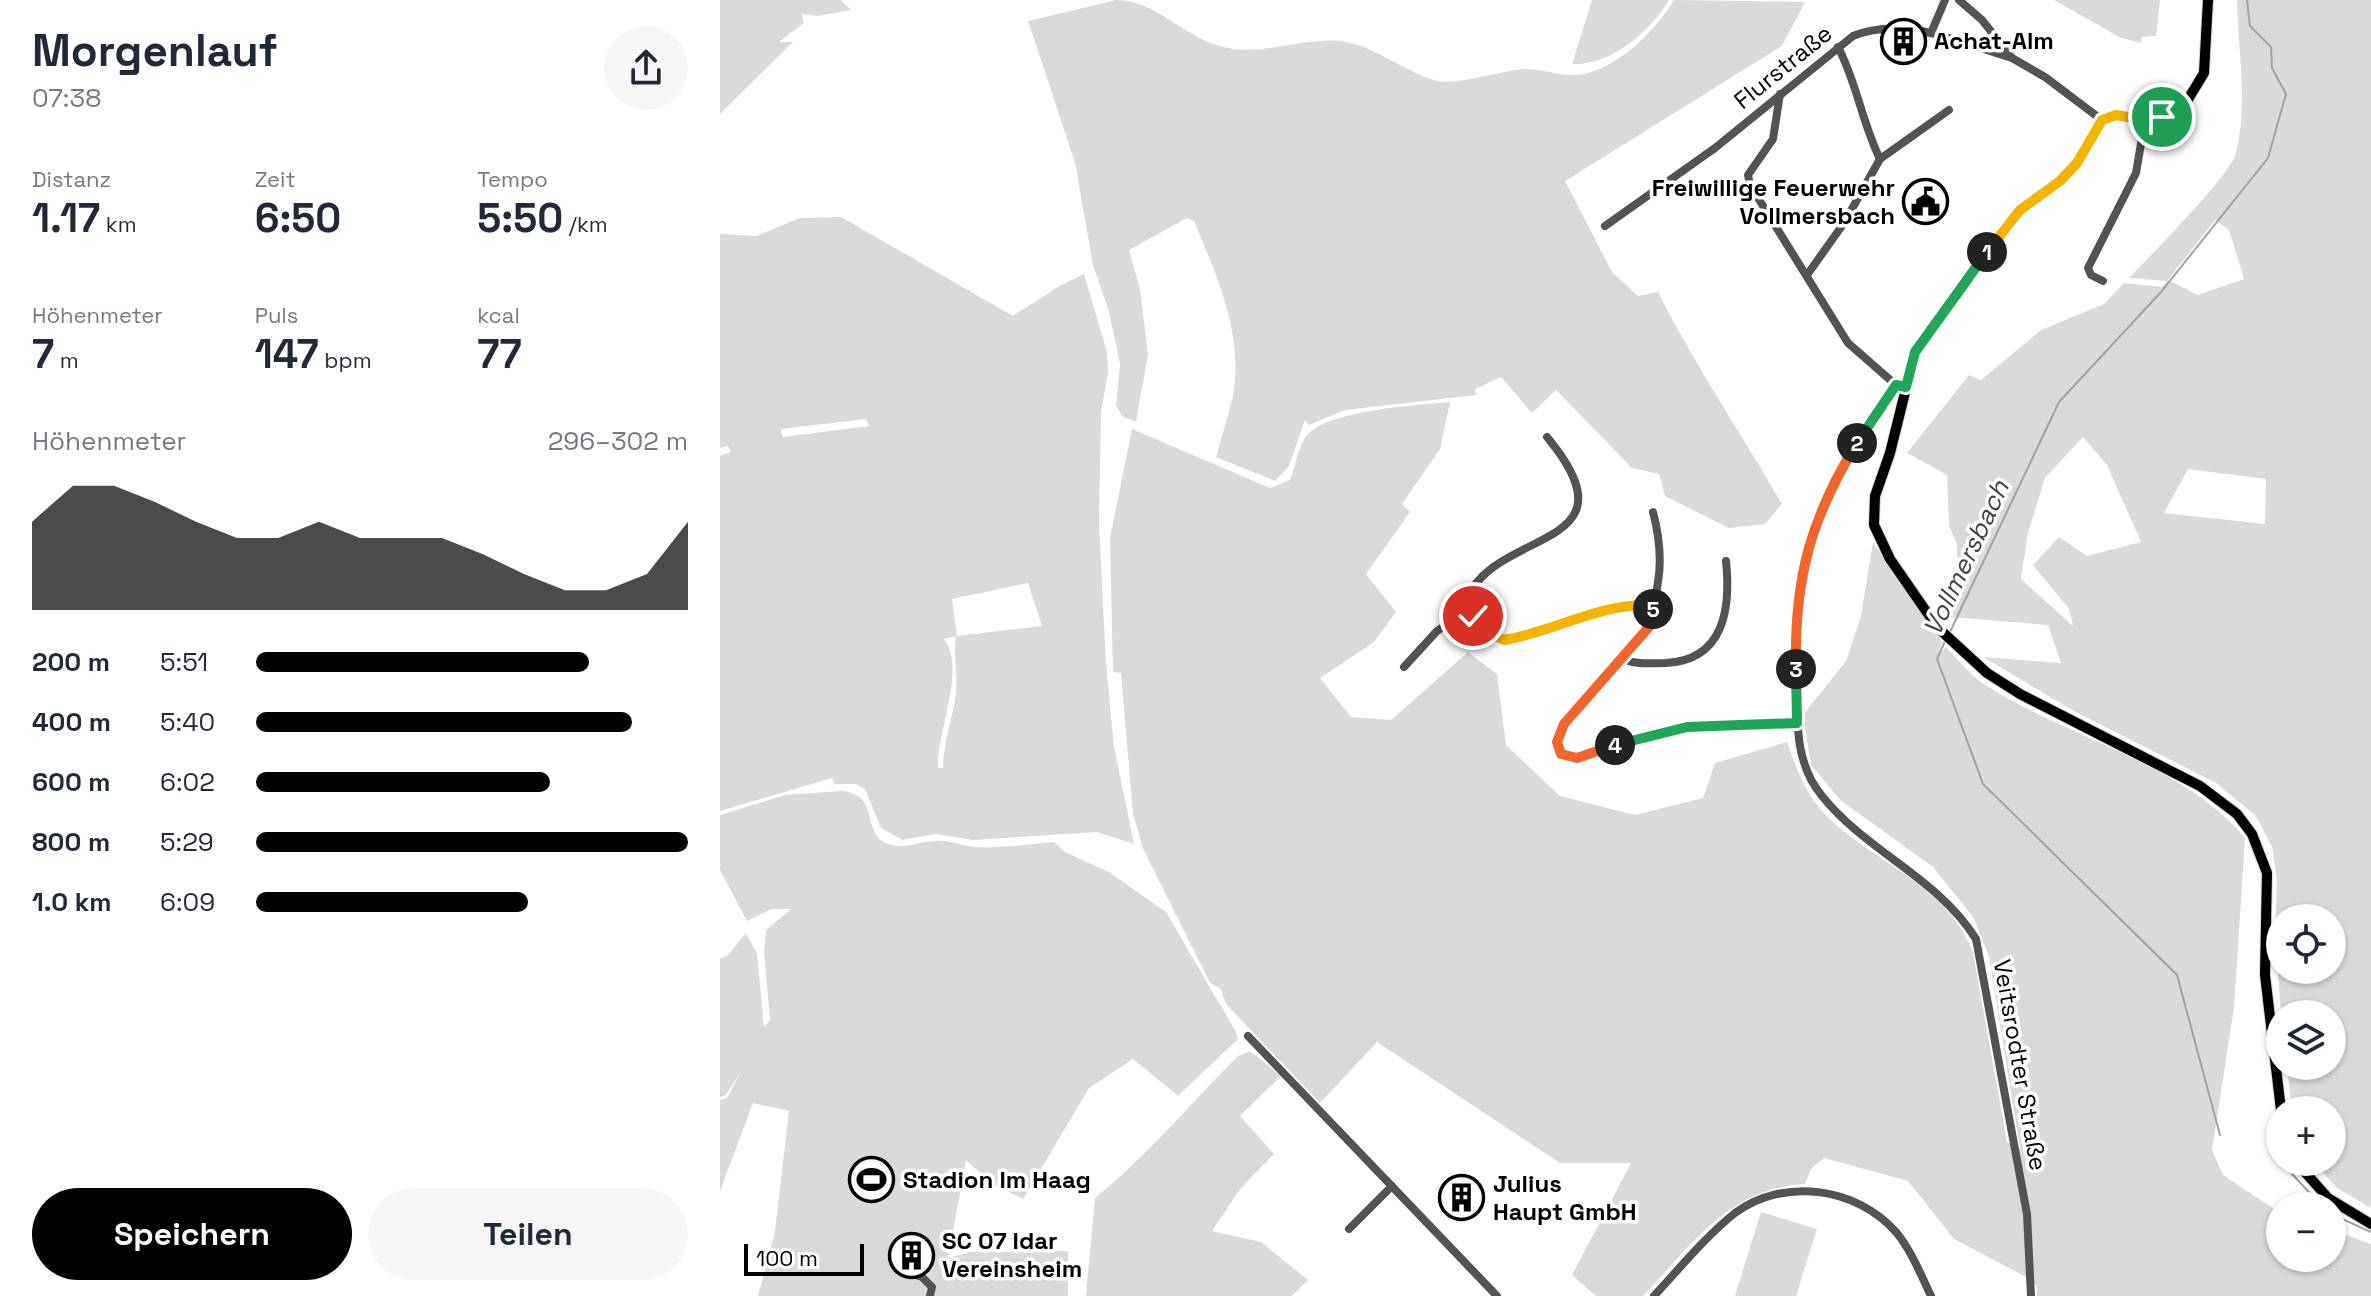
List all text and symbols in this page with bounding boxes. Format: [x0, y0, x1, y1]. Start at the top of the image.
building icon: Achat-Alm [1879, 17, 1927, 65]
street label: Flurstraße [1727, 18, 1838, 116]
text: Morgenlauf [32, 23, 278, 79]
place label: Achat-Alm [1934, 25, 2054, 56]
button: share [604, 26, 688, 110]
text: 07:38 [32, 81, 101, 115]
pin [2128, 83, 2196, 151]
icon: arrive [2140, 95, 2184, 139]
text: Distanz [32, 165, 111, 193]
text: Zeit [255, 165, 296, 193]
text: Tempo [477, 165, 548, 193]
place label: Freiwillige Feuerwehr Vollmersbach [1652, 172, 1895, 231]
public building icon: Freiwillige Feuerwehr Vollmersbach [1902, 178, 1950, 226]
text: 1.17 [32, 193, 100, 244]
text: 6:50 [255, 193, 341, 244]
text: 5:50 [477, 193, 563, 244]
text: km [100, 210, 137, 238]
text: /km [563, 210, 608, 238]
pin: 1 [1967, 232, 2007, 272]
text: 1 [1982, 238, 1992, 266]
text: Höhenmeter [32, 301, 163, 329]
text: Puls [255, 301, 298, 329]
text: kcal [477, 301, 520, 329]
text: 7 [32, 329, 54, 380]
text: 147 [255, 329, 319, 380]
text: 77 [477, 329, 522, 380]
text: m [54, 346, 79, 374]
text: bpm [319, 346, 372, 374]
pin: 2 [1837, 423, 1877, 463]
text: Höhenmeter [32, 424, 186, 458]
text: 296–302 m [548, 424, 688, 458]
text: 2 [1850, 429, 1864, 457]
water label: Vollmersbach [1915, 474, 2017, 641]
pin [1439, 582, 1507, 650]
pin: 5 [1633, 589, 1673, 629]
icon: check [1451, 594, 1495, 638]
text: 5 [1646, 595, 1660, 623]
text: 200 m [32, 645, 110, 679]
text: 5:51 [160, 645, 208, 679]
pin: 3 [1776, 649, 1816, 689]
text: 3 [1789, 655, 1803, 683]
text: 400 m [32, 705, 111, 739]
text: 5:40 [160, 705, 215, 739]
pin: 4 [1595, 725, 1635, 765]
text: 4 [1608, 731, 1622, 759]
text: 600 m [32, 765, 111, 799]
text: 6:02 [160, 765, 215, 799]
text: 800 m [32, 825, 110, 859]
text: 5:29 [160, 825, 214, 859]
text: 1.0 km [32, 885, 112, 919]
text: 6:09 [160, 885, 215, 919]
map controls [2266, 904, 2346, 1272]
button: locate [2266, 904, 2346, 984]
street label: Veitsrodter Straße [1987, 957, 2054, 1173]
button: layers [2266, 1000, 2346, 1080]
button: + [2266, 1096, 2346, 1176]
sports icon: Stadion Im Haag [848, 1156, 896, 1204]
place label: Stadion Im Haag [903, 1164, 1091, 1195]
place label: Julius Haupt GmbH [1493, 1168, 1636, 1227]
building icon: Julius Haupt GmbH [1438, 1174, 1486, 1222]
button: Speichern [32, 1188, 352, 1280]
button: Teilen [368, 1188, 688, 1280]
button: − [2266, 1192, 2346, 1272]
place label: SC 07 Idar Vereinsheim [942, 1225, 1082, 1284]
building icon: SC 07 Idar Vereinsheim [887, 1231, 935, 1279]
scale bar [744, 1240, 864, 1276]
text: 100 m [756, 1244, 818, 1272]

